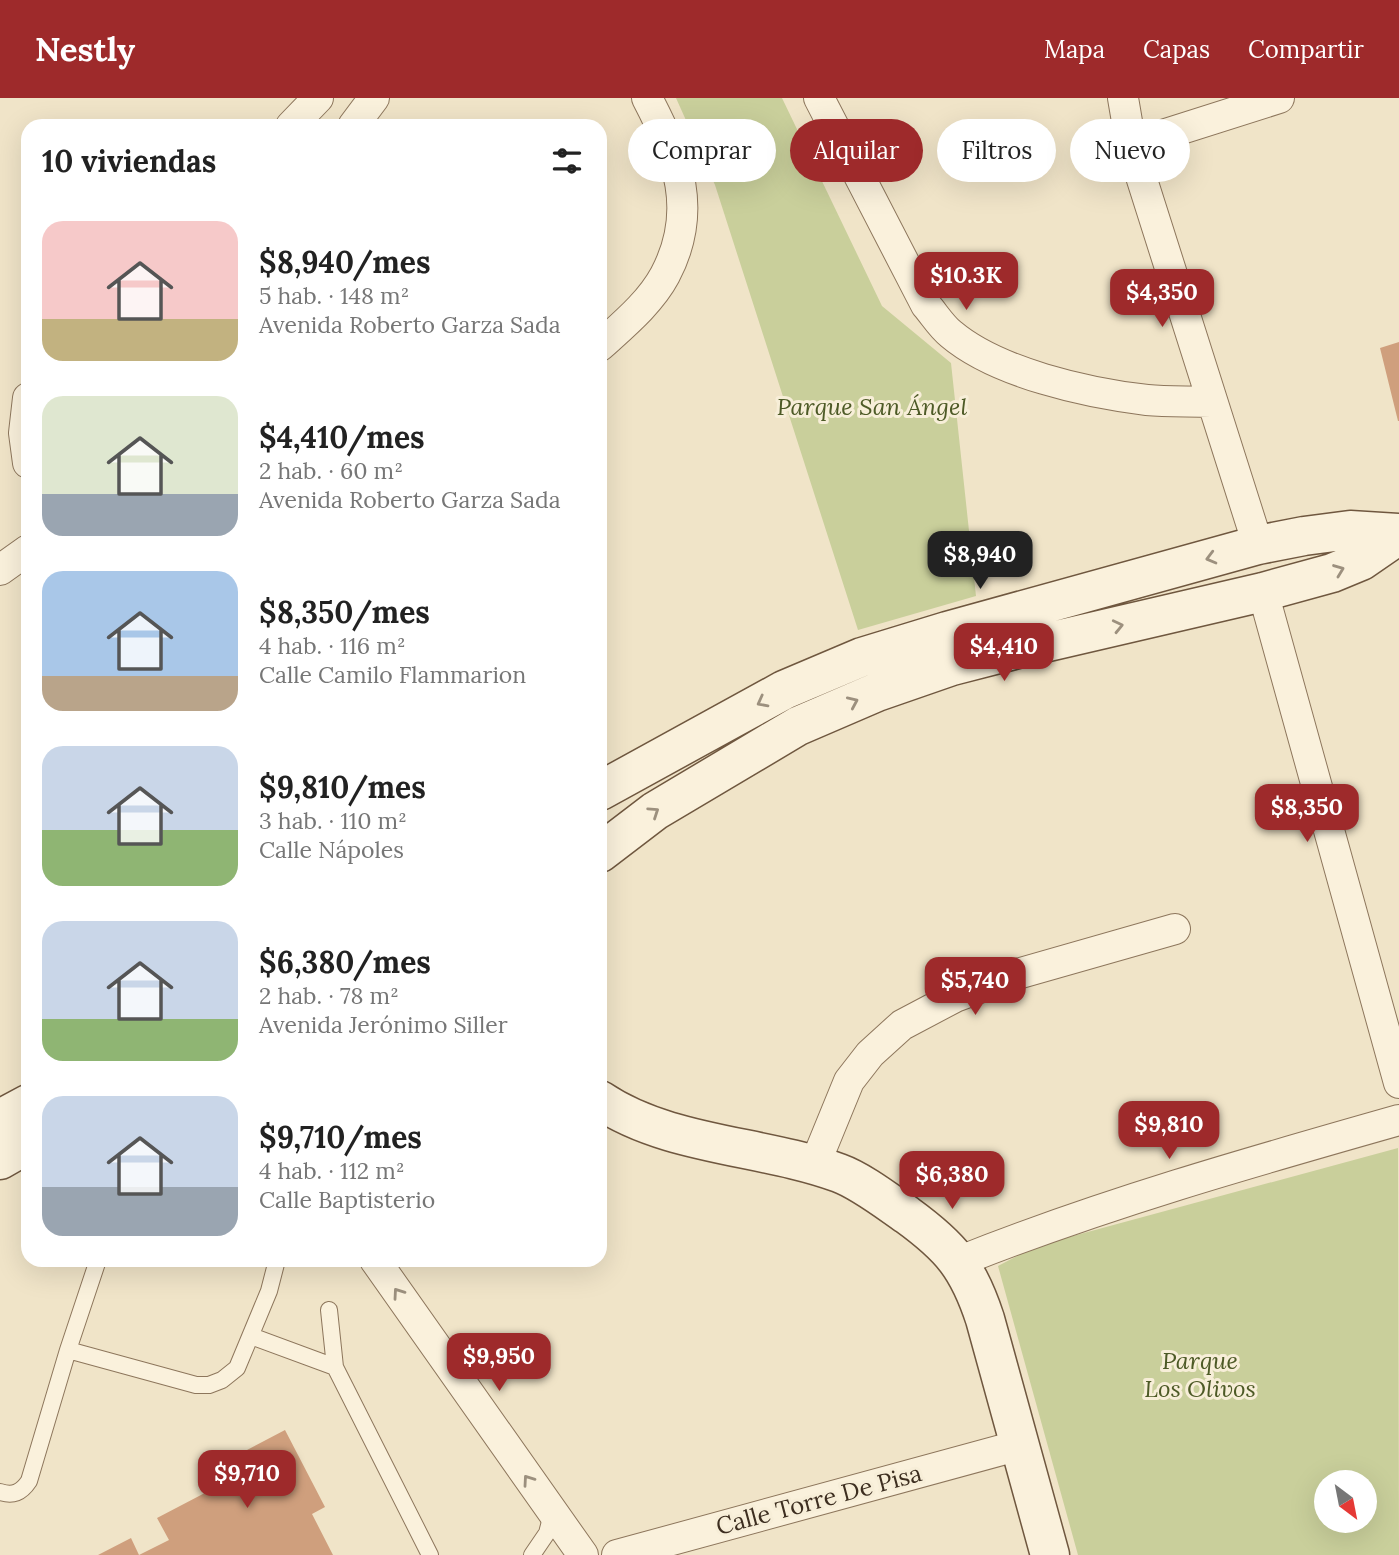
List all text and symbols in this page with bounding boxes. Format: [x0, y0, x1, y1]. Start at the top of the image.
text: Nestly [35, 28, 135, 70]
text: Mapa [1044, 34, 1105, 65]
text: Capas [1143, 34, 1210, 65]
text: Compartir [1248, 34, 1364, 65]
chip: Comprar [628, 119, 776, 182]
chip: Alquilar [790, 119, 923, 182]
chip: Filtros [937, 119, 1056, 182]
chip: Nuevo [1070, 119, 1190, 182]
text: 10 viviendas [42, 142, 216, 180]
icon: filters [548, 142, 586, 180]
text: $8,940/mes [259, 243, 431, 281]
icon: home [98, 249, 182, 333]
pin: $10.3K [909, 252, 1023, 312]
text: $10.3K [930, 260, 1002, 289]
pin: $4,350 [1105, 270, 1219, 329]
text: $4,350 [1126, 277, 1198, 306]
text: 5 hab. · 148 m² [259, 281, 409, 310]
text: Avenida Roberto Garza Sada [259, 310, 561, 339]
park label: Parque San Ángel [777, 391, 967, 422]
text: $4,410/mes [259, 418, 425, 456]
icon: home [98, 424, 182, 508]
text: 2 hab. · 60 m² [259, 456, 403, 485]
text: Avenida Roberto Garza Sada [259, 485, 561, 514]
pin: $8,940 [923, 532, 1037, 591]
text: $8,940 [944, 539, 1016, 568]
one-way arrow [1206, 550, 1218, 564]
one-way arrow [1332, 564, 1344, 578]
text: $8,350/mes [259, 593, 430, 631]
icon: home [98, 599, 182, 683]
one-way arrow [1112, 619, 1124, 634]
pin: $4,410 [947, 624, 1061, 683]
text: 4 hab. · 116 m² [259, 631, 406, 660]
text: $4,410 [970, 631, 1038, 660]
text: Calle Camilo Flammarion [259, 660, 526, 689]
one-way arrow [757, 694, 770, 707]
one-way arrow [846, 696, 858, 710]
text: $9,810/mes [259, 768, 426, 806]
icon: home [98, 774, 182, 858]
pin: $8,350 [1250, 784, 1364, 844]
text: $8,350 [1271, 792, 1343, 821]
text: 3 hab. · 110 m² [259, 806, 407, 835]
one-way arrow [646, 808, 659, 820]
text: Calle Nápoles [259, 835, 404, 864]
text: $6,380/mes [259, 943, 431, 981]
icon: home [98, 949, 182, 1033]
pin: $5,740 [918, 958, 1032, 1017]
text: $5,740 [941, 965, 1009, 994]
text: 2 hab. · 78 m² [259, 981, 399, 1010]
text: Avenida Jerónimo Siller [259, 1010, 508, 1039]
pin: $9,810 [1112, 1102, 1226, 1161]
text: $9,810 [1134, 1109, 1204, 1138]
text: $9,710/mes [259, 1118, 422, 1156]
icon: home [98, 1124, 182, 1208]
pin: $6,380 [895, 1152, 1009, 1211]
text: 4 hab. · 112 m² [259, 1156, 405, 1185]
text: $6,380 [915, 1159, 989, 1188]
text: Calle Baptisterio [259, 1185, 435, 1214]
one-way arrow [394, 1288, 406, 1301]
pin: $9,950 [442, 1334, 556, 1393]
text: $9,950 [463, 1341, 535, 1370]
park label: Parque Los Olivos [1144, 1345, 1256, 1404]
pin: $9,710 [190, 1450, 304, 1510]
street label: Calle Torre De Pisa [713, 1457, 925, 1542]
text: $9,710 [214, 1458, 280, 1487]
north arrow [1314, 1470, 1377, 1533]
map controls [1314, 1470, 1377, 1533]
one-way arrow [524, 1475, 536, 1488]

